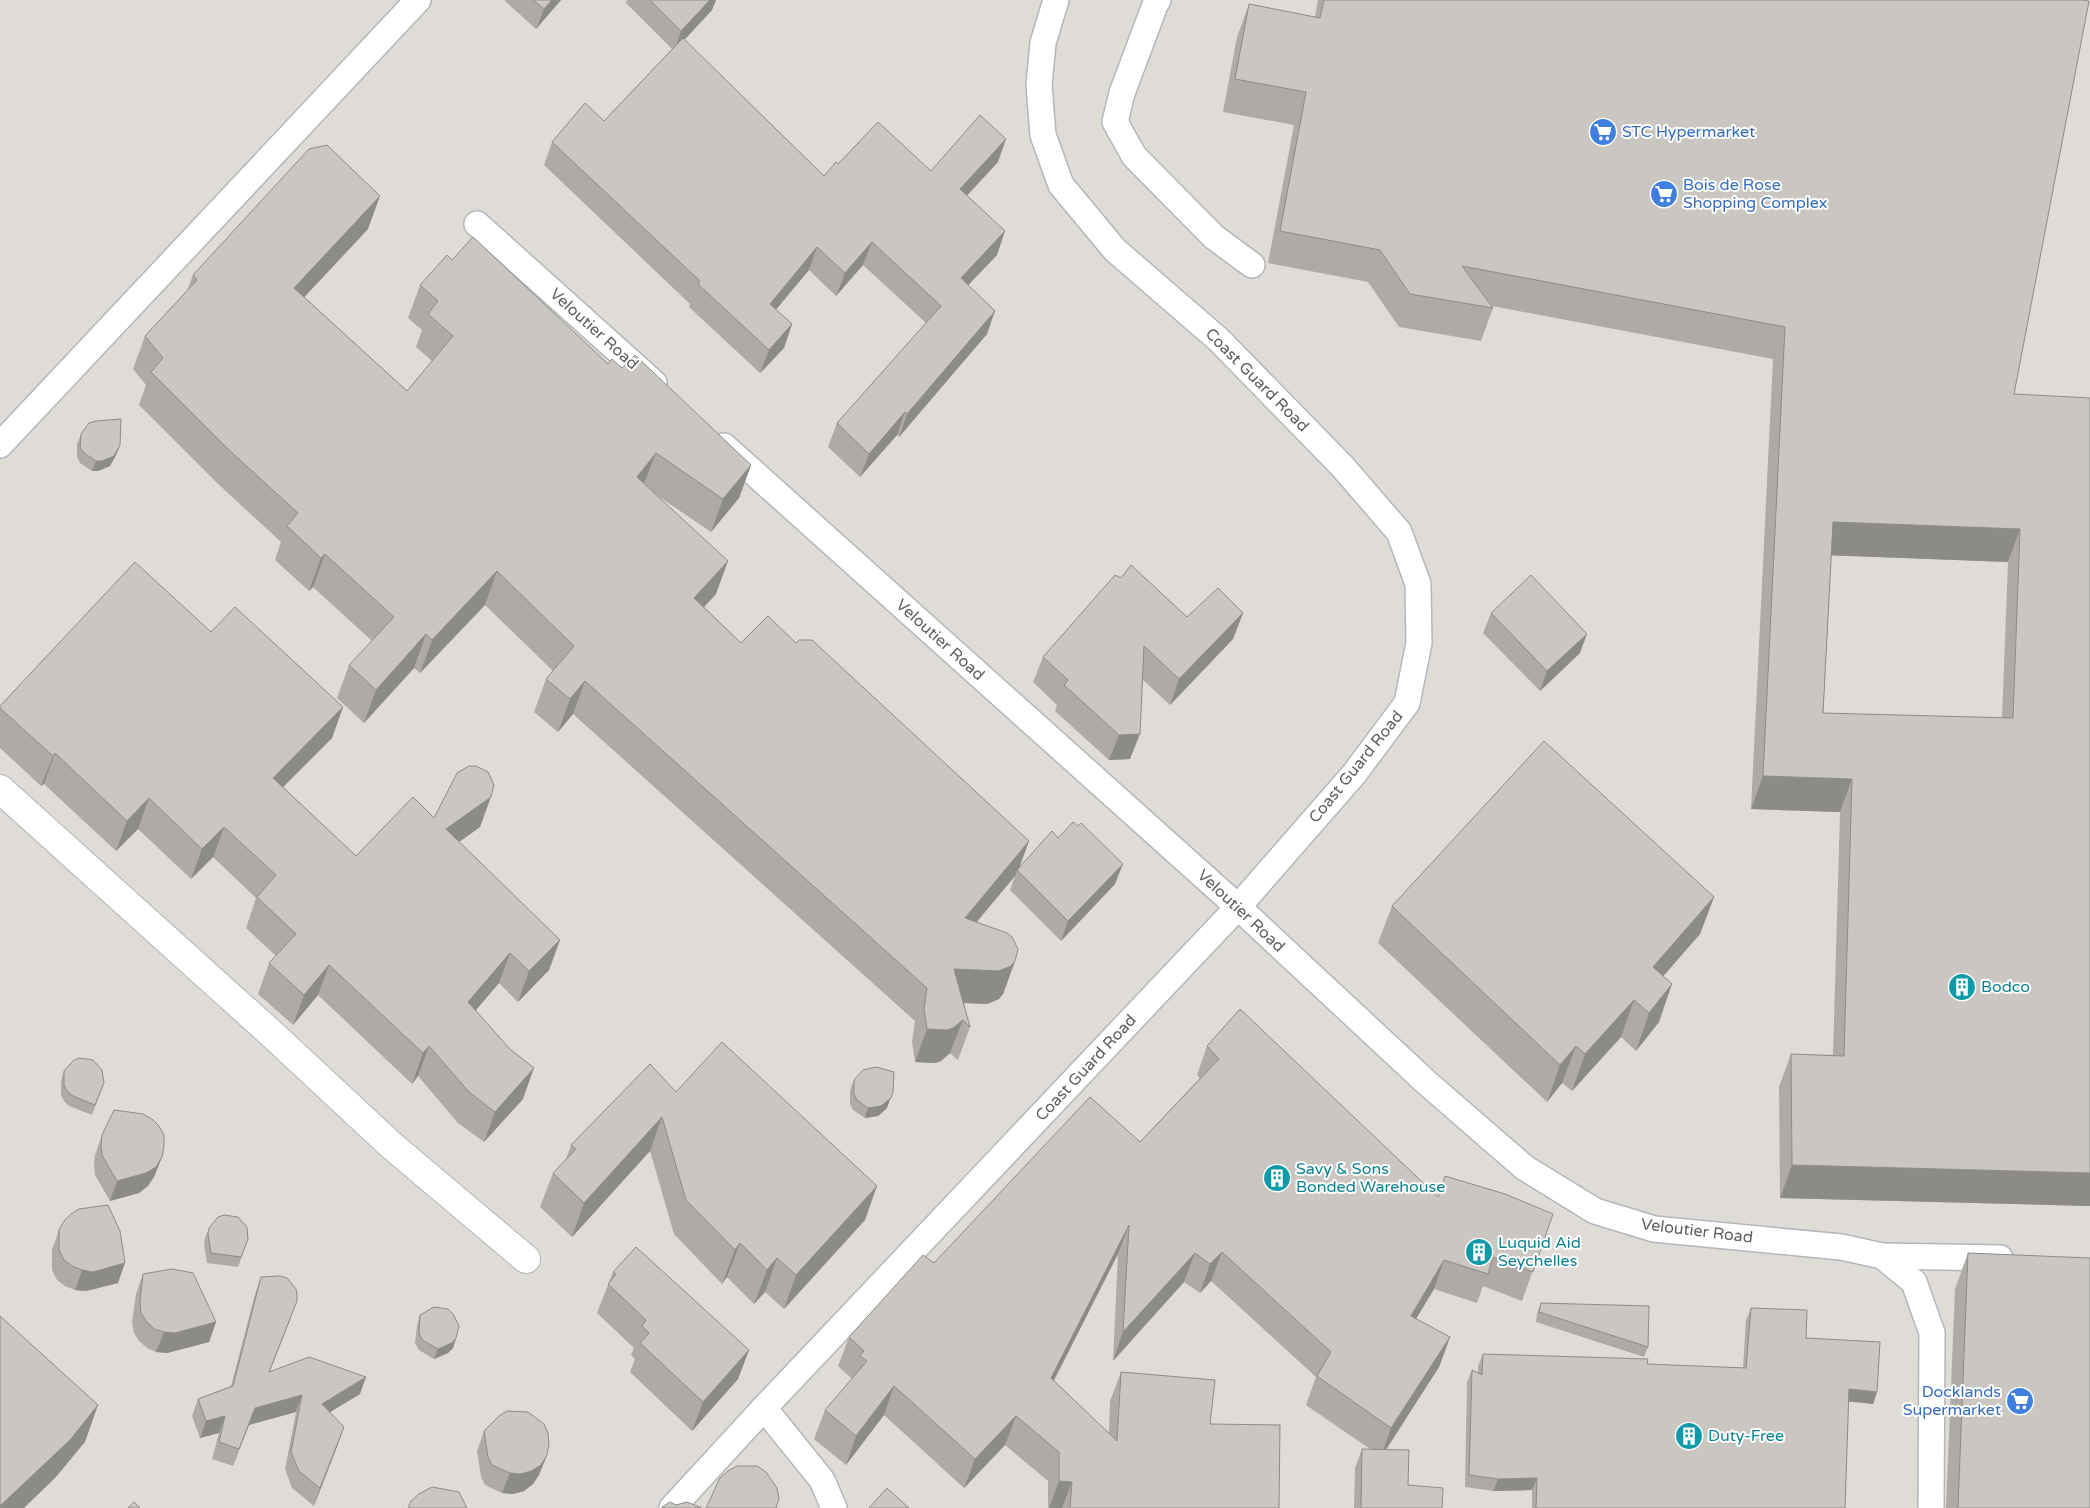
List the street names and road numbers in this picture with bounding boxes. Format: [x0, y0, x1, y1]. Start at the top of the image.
street label: Veloutier Road [546, 284, 642, 374]
street label: Coast Guard Road [1201, 324, 1313, 436]
street label: Veloutier Road [892, 595, 988, 685]
street label: Coast Guard Road [1305, 707, 1407, 827]
street label: Veloutier Road [1193, 865, 1289, 957]
street label: Coast Guard Road [1031, 1010, 1141, 1126]
street label: Veloutier Road [1640, 1214, 1754, 1248]

